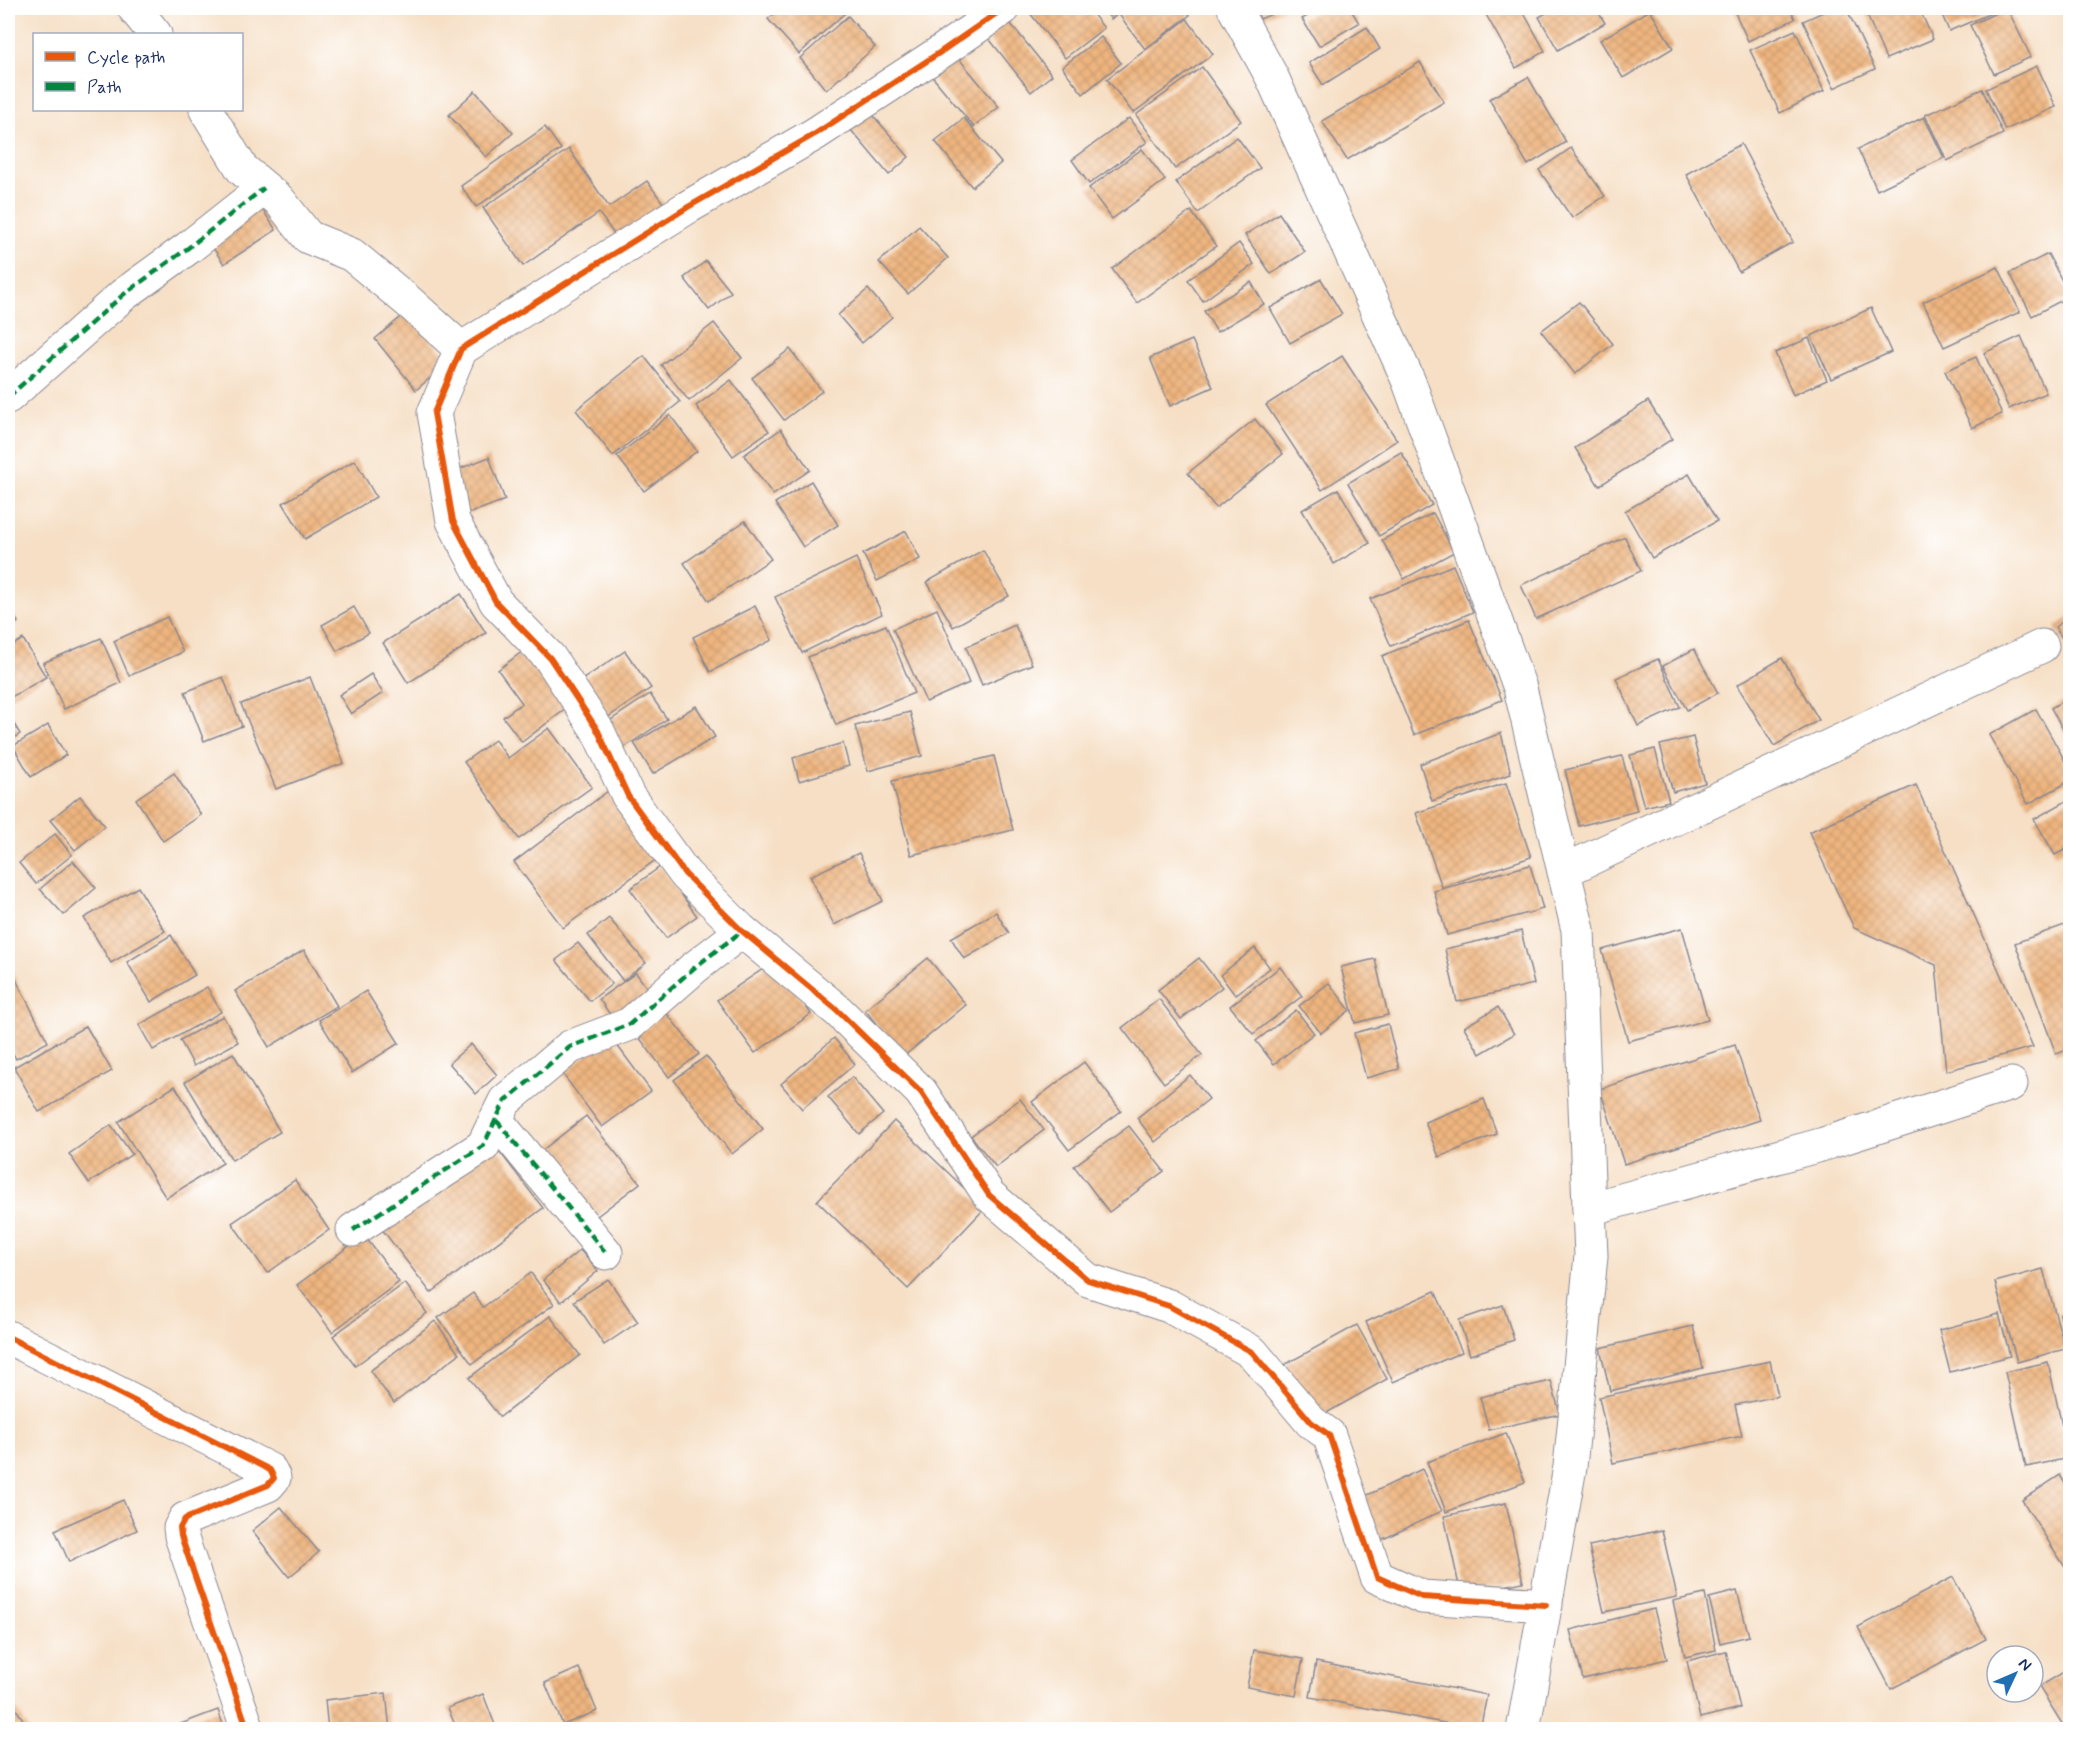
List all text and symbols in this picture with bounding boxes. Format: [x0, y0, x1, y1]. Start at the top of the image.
legend [33, 33, 243, 111]
text: Cycle path [87, 46, 165, 70]
text: Path [87, 76, 122, 100]
north arrow [1985, 1644, 2045, 1704]
text: N [2013, 1653, 2036, 1676]

